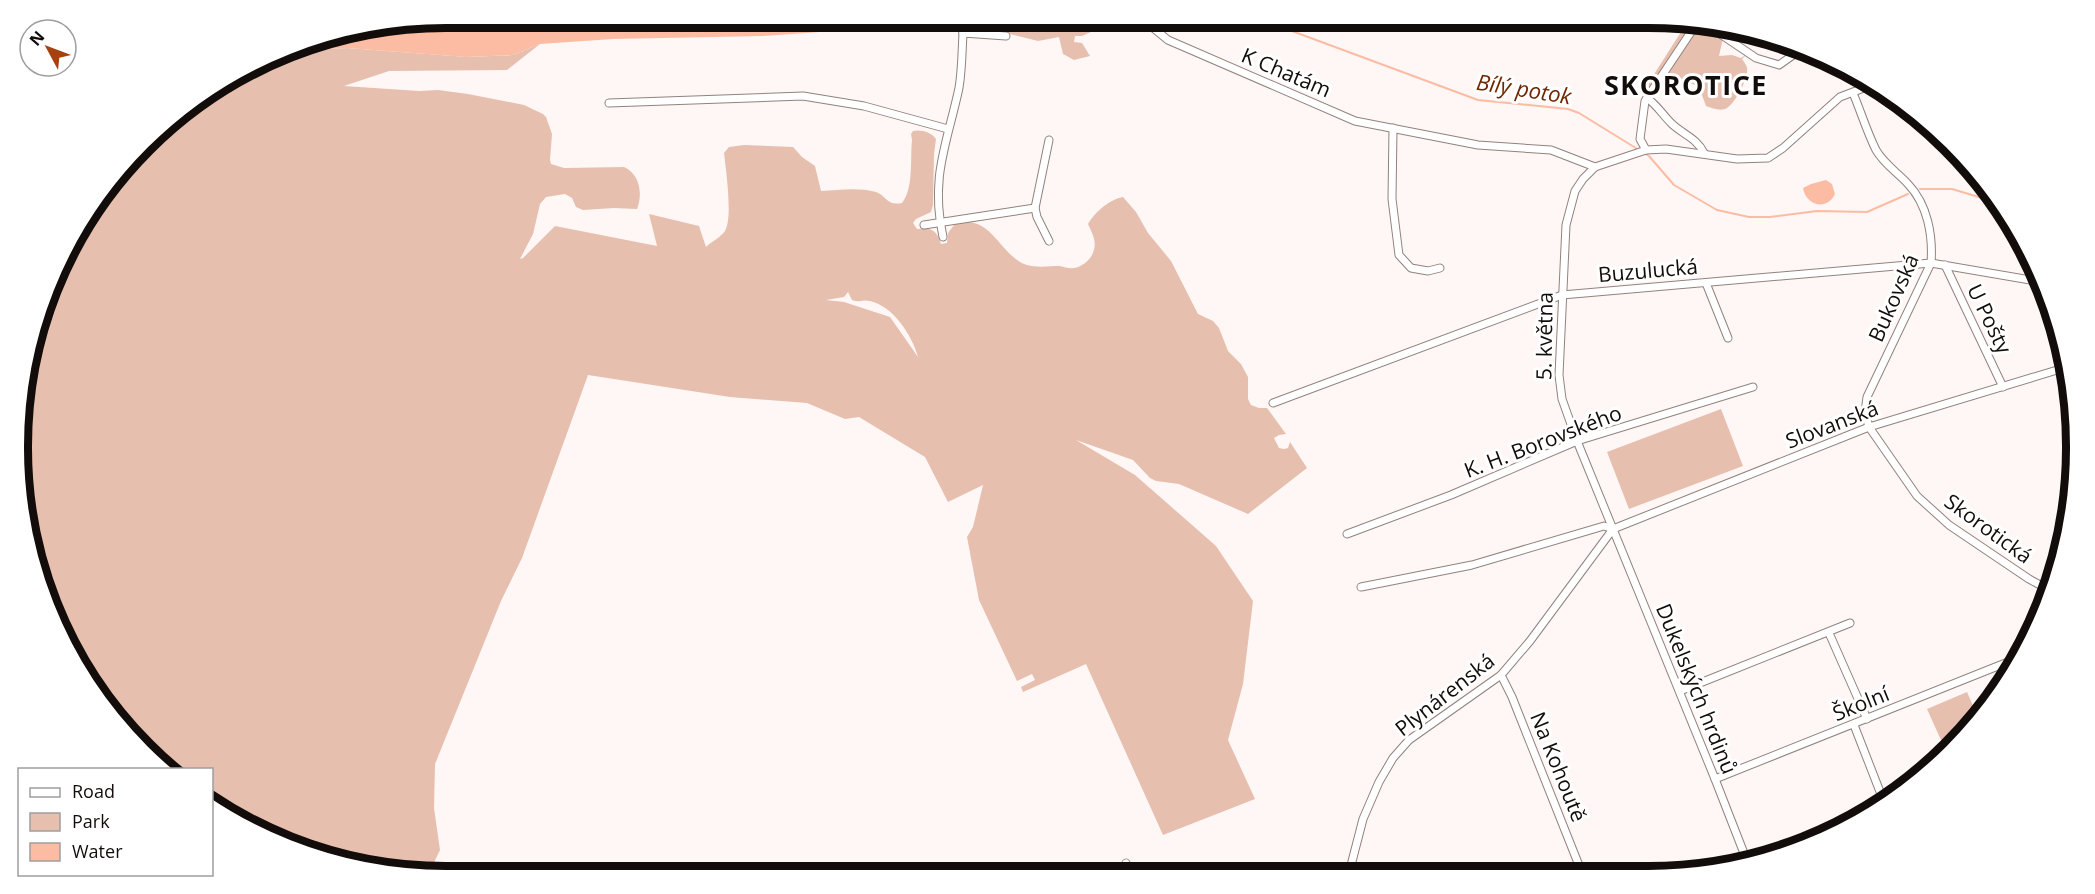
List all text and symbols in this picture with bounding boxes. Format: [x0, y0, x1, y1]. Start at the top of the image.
north arrow [18, 18, 78, 78]
text: N [24, 26, 49, 50]
street label: K Chatám [1237, 41, 1335, 103]
water label: Bílý potok [1475, 66, 1575, 111]
district label: SKOROTICE [1604, 66, 1768, 103]
street label: Bukovská [1861, 249, 1925, 346]
street label: Buzulucká [1597, 252, 1699, 288]
street label: U Pošty [1961, 279, 2019, 358]
street label: 5. května [1529, 292, 1559, 380]
street label: Slovanská [1781, 394, 1882, 455]
street label: K. H. Borovského [1460, 398, 1625, 484]
street label: Skorotická [1939, 487, 2038, 569]
street label: Dukelských hrdinů [1650, 599, 1744, 778]
street label: Plynárenská [1389, 647, 1500, 742]
street label: Školní [1828, 679, 1894, 727]
street label: Na Kohoutě [1524, 708, 1594, 826]
legend [18, 768, 213, 876]
text: Road [72, 779, 115, 803]
text: Park [72, 809, 110, 833]
text: Water [72, 839, 123, 863]

